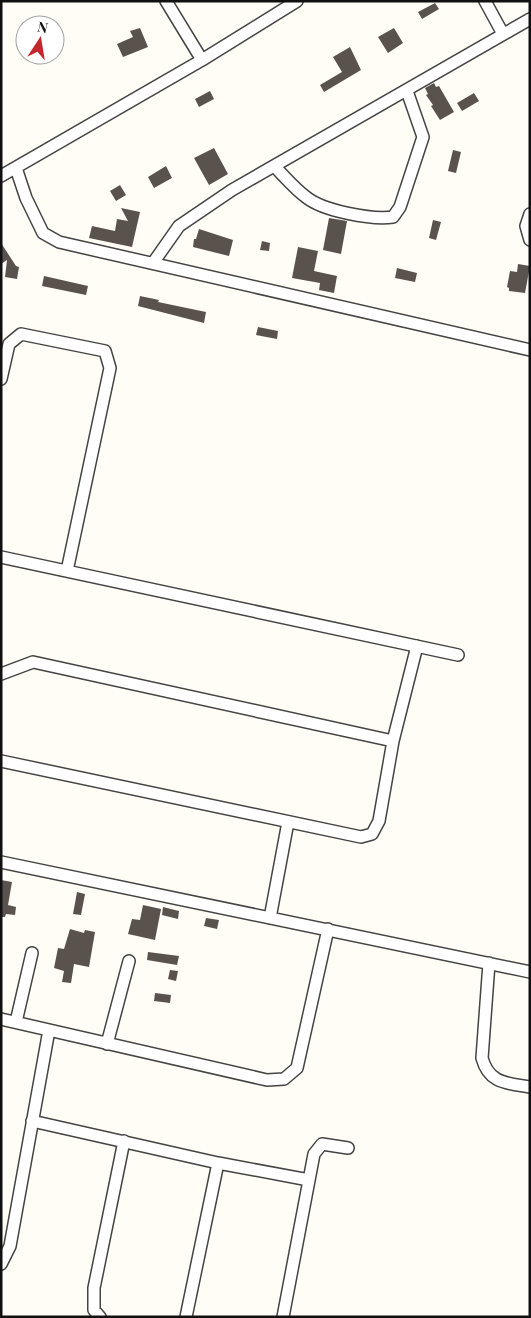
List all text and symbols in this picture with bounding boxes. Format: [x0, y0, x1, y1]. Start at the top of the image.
north arrow [15, 15, 65, 65]
text: N [36, 16, 50, 37]

